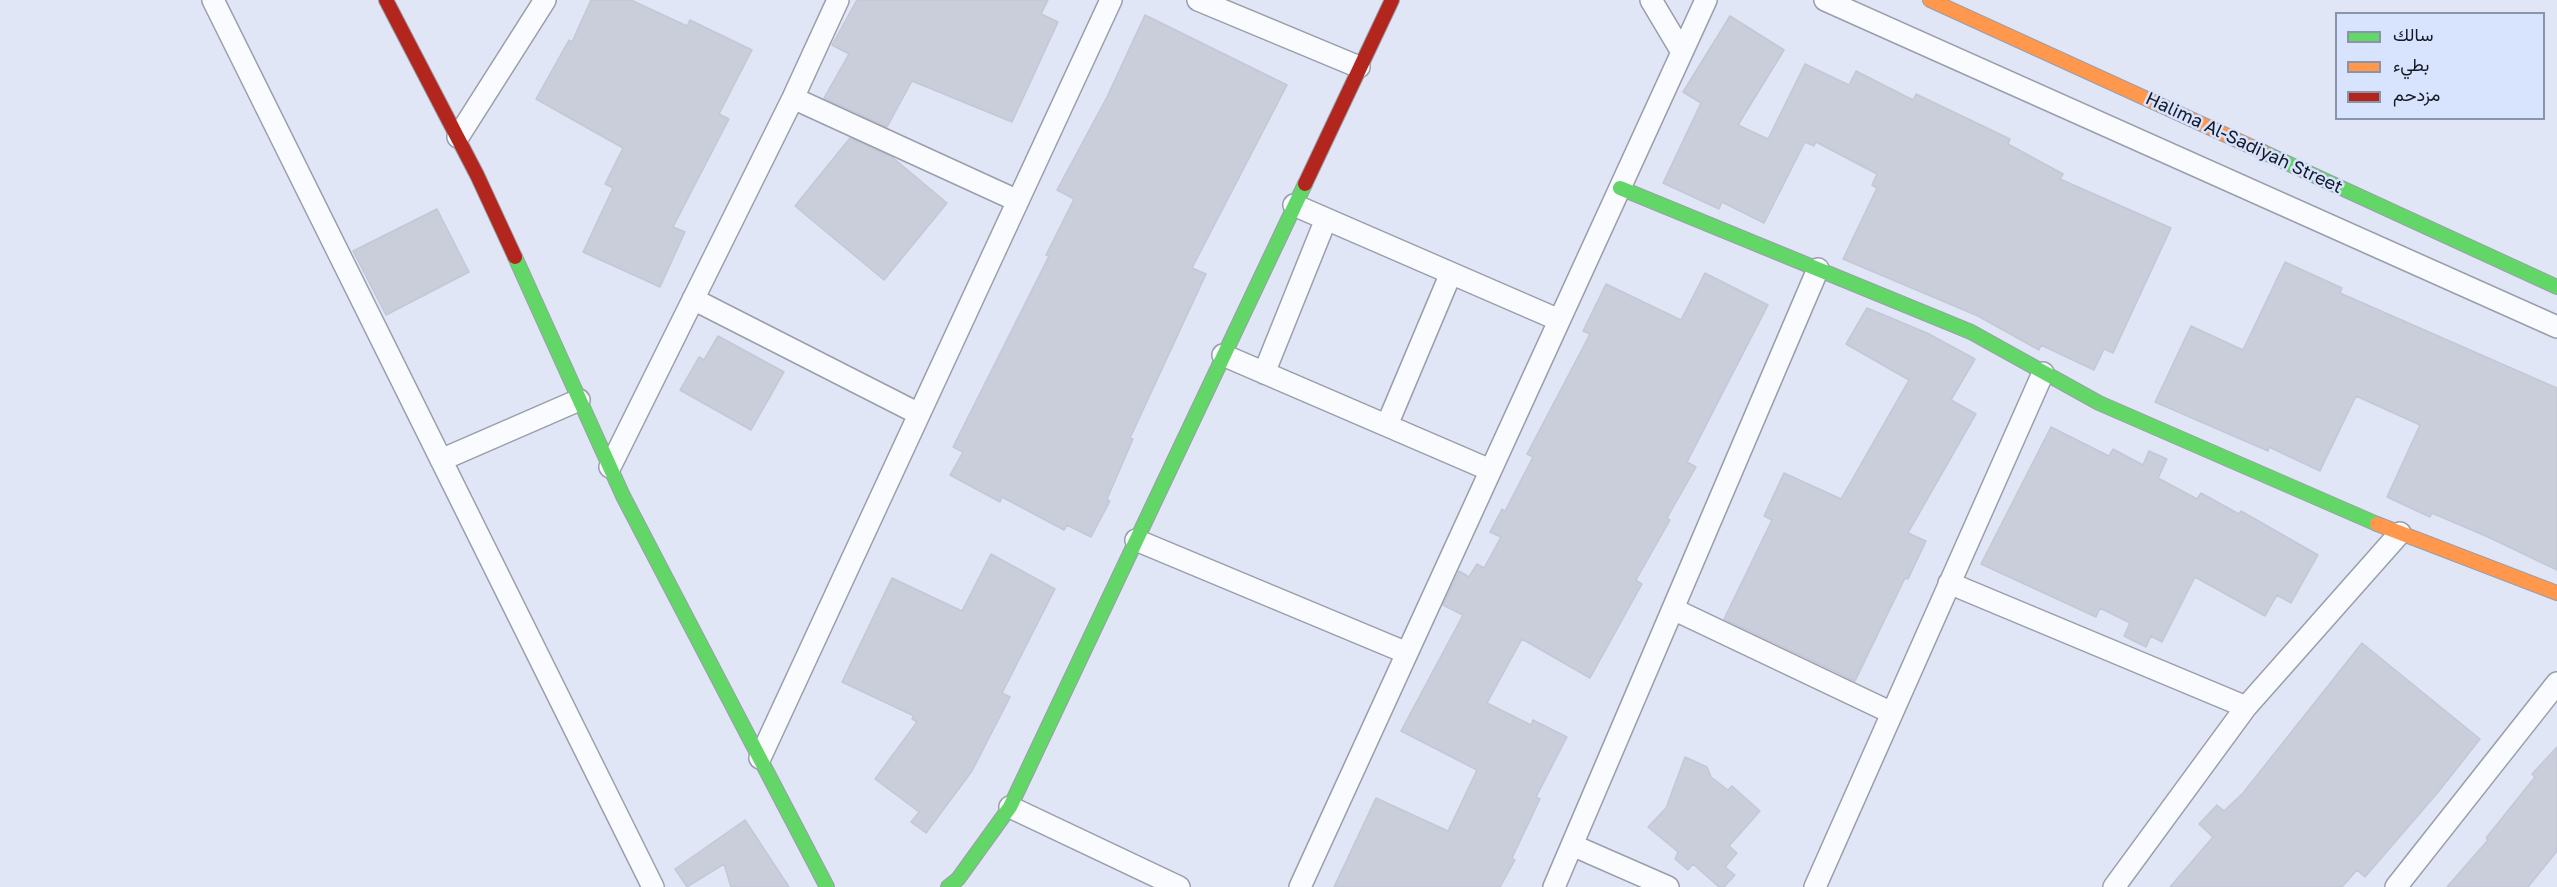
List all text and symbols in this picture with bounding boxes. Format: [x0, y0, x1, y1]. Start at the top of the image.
legend [2335, 12, 2545, 120]
text: سالك [2393, 23, 2433, 45]
text: بطيء [2393, 53, 2429, 75]
text: مزدحم [2393, 83, 2440, 105]
street label: Halima Al-Sadiyah Street [2142, 88, 2346, 198]

